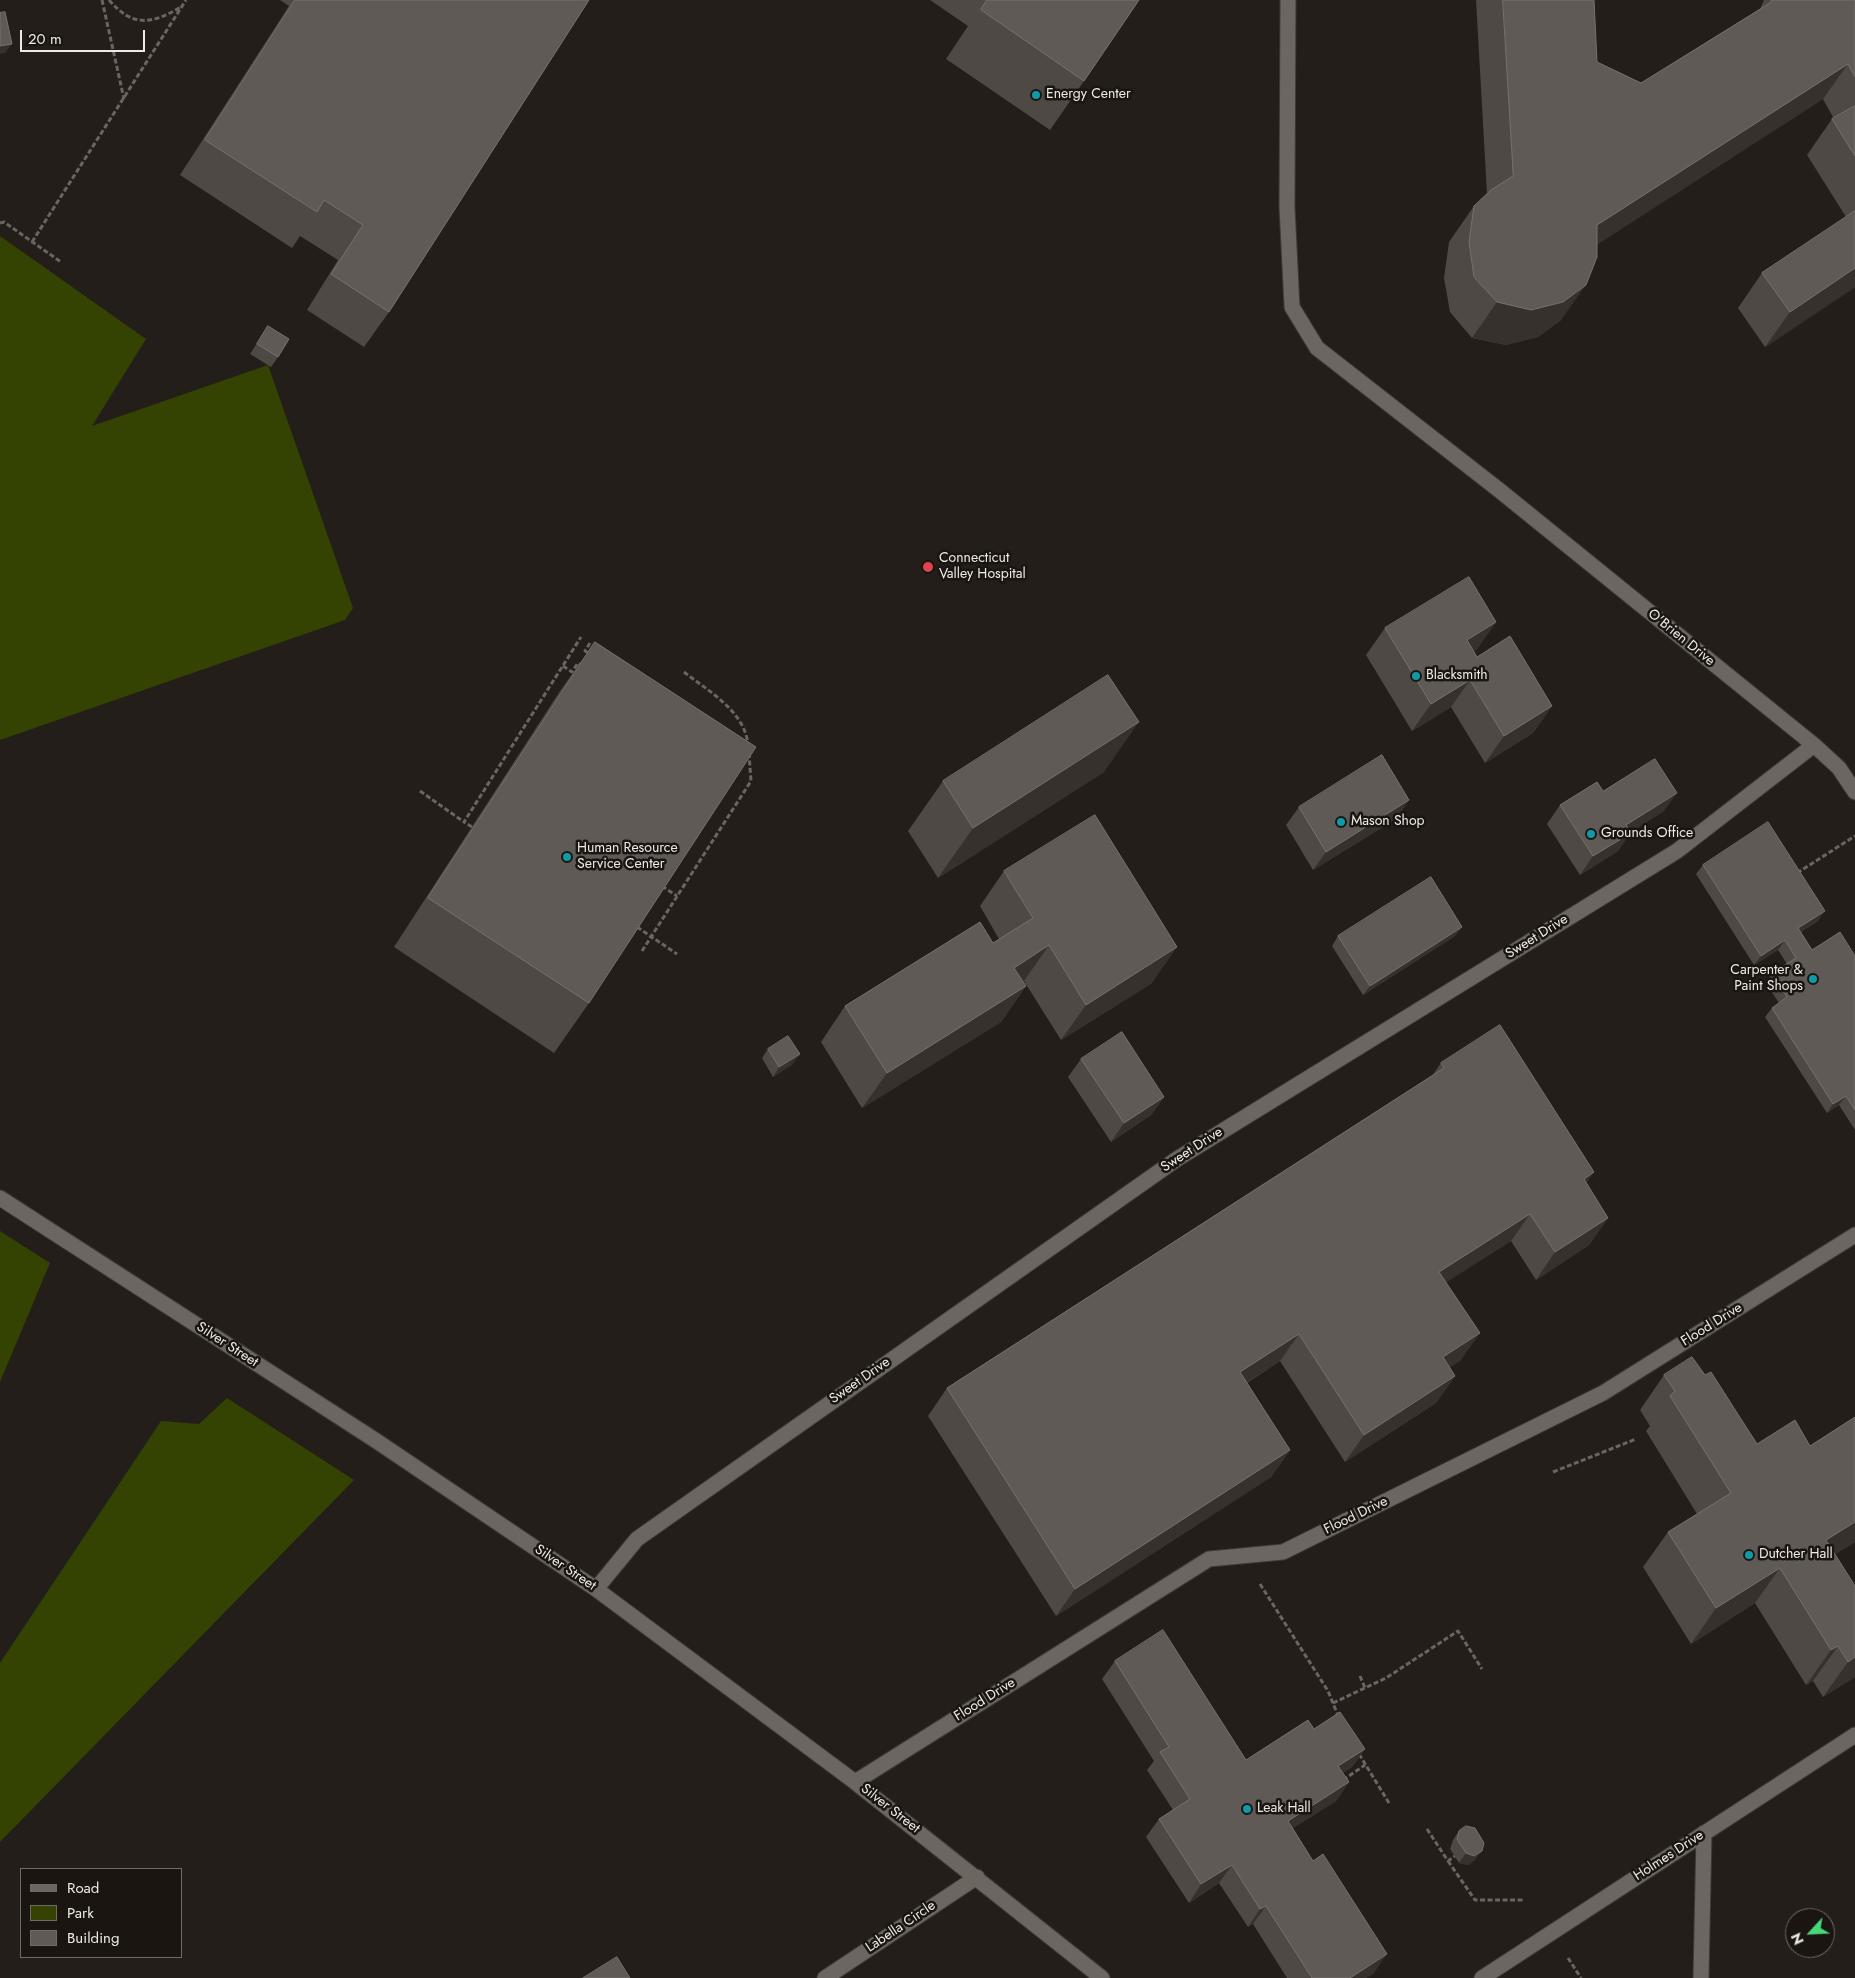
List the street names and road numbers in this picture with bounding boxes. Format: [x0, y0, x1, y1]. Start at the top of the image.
street label: O'Brien Drive [1644, 606, 1718, 670]
street label: Sweet Drive [1503, 911, 1571, 963]
street label: Sweet Drive [1158, 1124, 1226, 1176]
street label: Flood Drive [1678, 1300, 1746, 1350]
street label: Silver Street [193, 1319, 261, 1371]
street label: Sweet Drive [826, 1354, 894, 1408]
street label: Flood Drive [1321, 1493, 1391, 1539]
street label: Silver Street [531, 1541, 599, 1595]
street label: Flood Drive [951, 1675, 1019, 1725]
street label: Silver Street [857, 1781, 923, 1837]
street label: Holmes Drive [1631, 1827, 1707, 1885]
street label: Labella Circle [863, 1898, 939, 1956]

